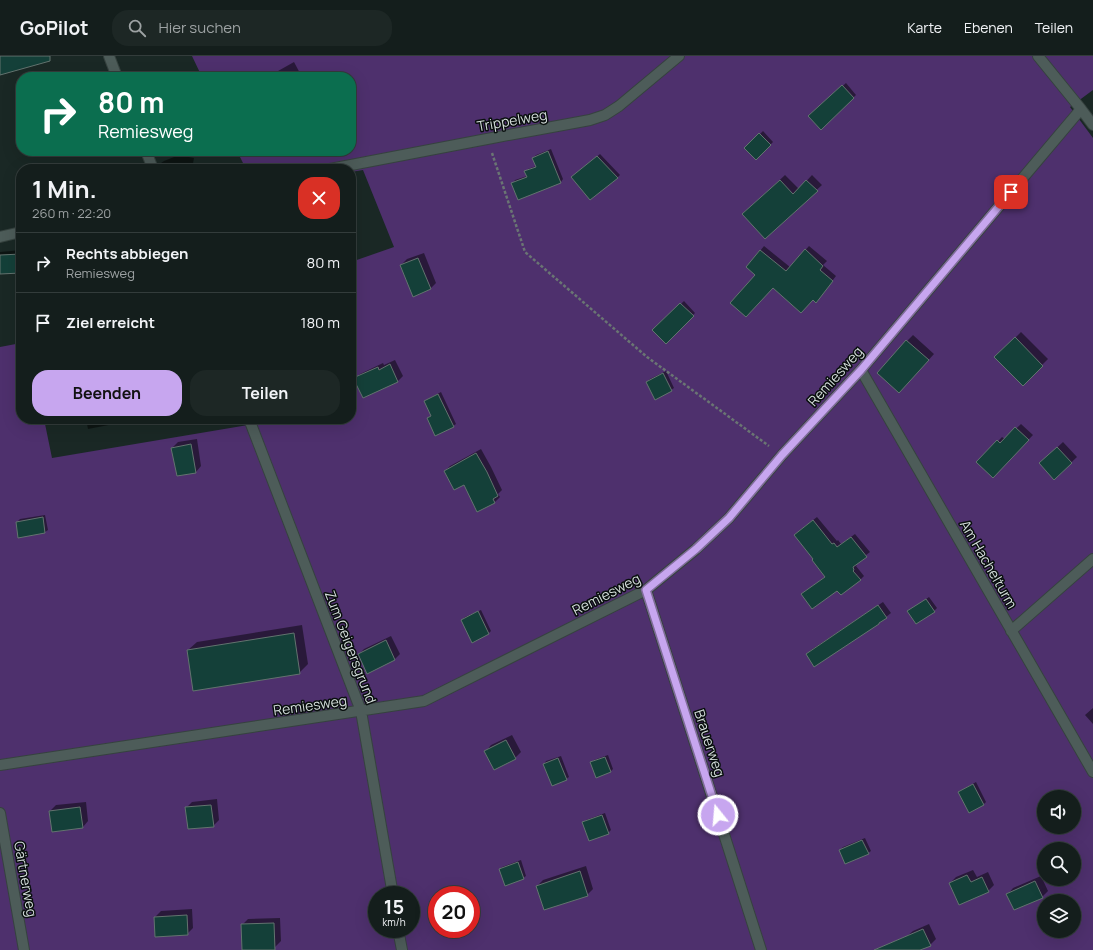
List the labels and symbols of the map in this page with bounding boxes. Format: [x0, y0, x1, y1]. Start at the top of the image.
street label: Trippelweg [475, 104, 549, 136]
pin [994, 175, 1028, 209]
street label: Remiesweg [803, 342, 867, 410]
street label: Am Hachelturm [956, 516, 1022, 612]
street label: Remiesweg [569, 569, 643, 619]
street label: Zum Geigersgrund [321, 588, 381, 706]
street label: Remiesweg [272, 690, 348, 720]
street label: Brauerweg [690, 707, 730, 779]
position arrow [697, 794, 739, 836]
street label: Gärtnerweg [10, 840, 42, 918]
speed limit sign: 20 [428, 886, 480, 938]

